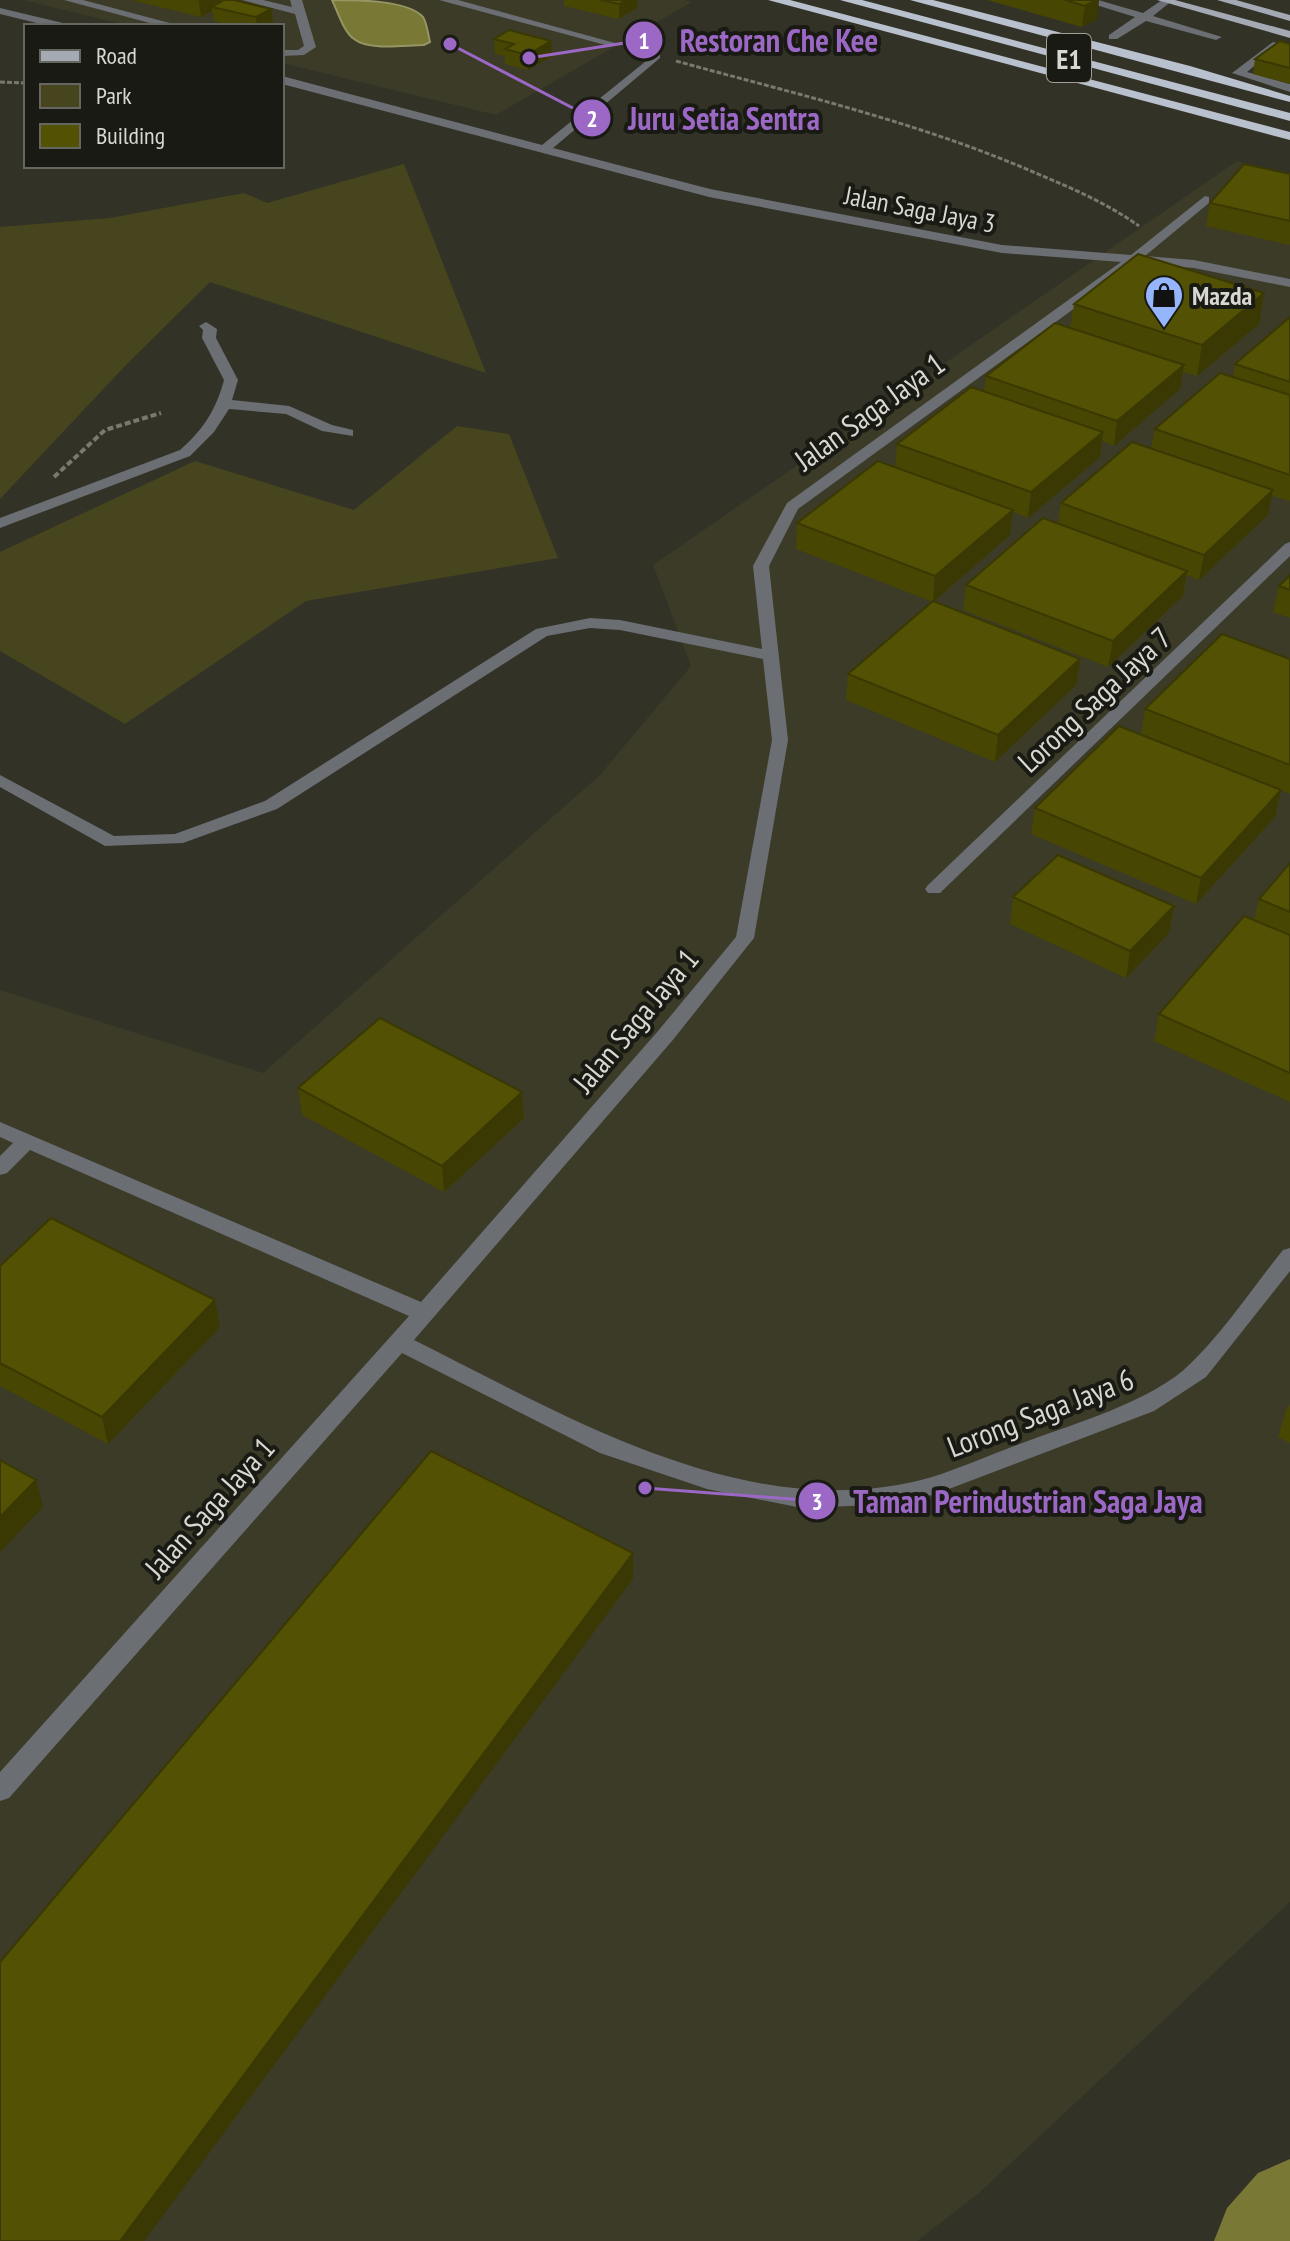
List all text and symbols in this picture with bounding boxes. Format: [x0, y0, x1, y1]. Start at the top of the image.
callout: Restoran Che Kee [624, 12, 894, 68]
text: Restoran Che Kee [680, 19, 878, 61]
legend [24, 24, 284, 168]
text: 1 [638, 25, 650, 56]
road number: E1 [1047, 34, 1091, 82]
text: Road [96, 40, 137, 71]
text: Park [96, 80, 132, 111]
callout: Juru Setia Sentra [572, 90, 836, 146]
text: Juru Setia Sentra [627, 97, 820, 139]
text: 2 [586, 103, 598, 134]
text: Building [96, 120, 165, 151]
street label: Jalan Saga Jaya 3 [841, 178, 998, 240]
shop icon: Mazda [1143, 274, 1185, 329]
place label: Mazda [1192, 279, 1252, 312]
street label: Jalan Saga Jaya 1 [785, 343, 952, 479]
street label: Lorong Saga Jaya 7 [1009, 618, 1179, 780]
street label: Jalan Saga Jaya 1 [563, 940, 707, 1101]
street label: Lorong Saga Jaya 6 [941, 1359, 1139, 1465]
street label: Jalan Saga Jaya 1 [135, 1428, 282, 1586]
callout: Taman Perindustrian Saga Jaya [797, 1473, 1218, 1529]
text: Taman Perindustrian Saga Jaya [853, 1480, 1203, 1522]
text: 3 [811, 1486, 823, 1517]

